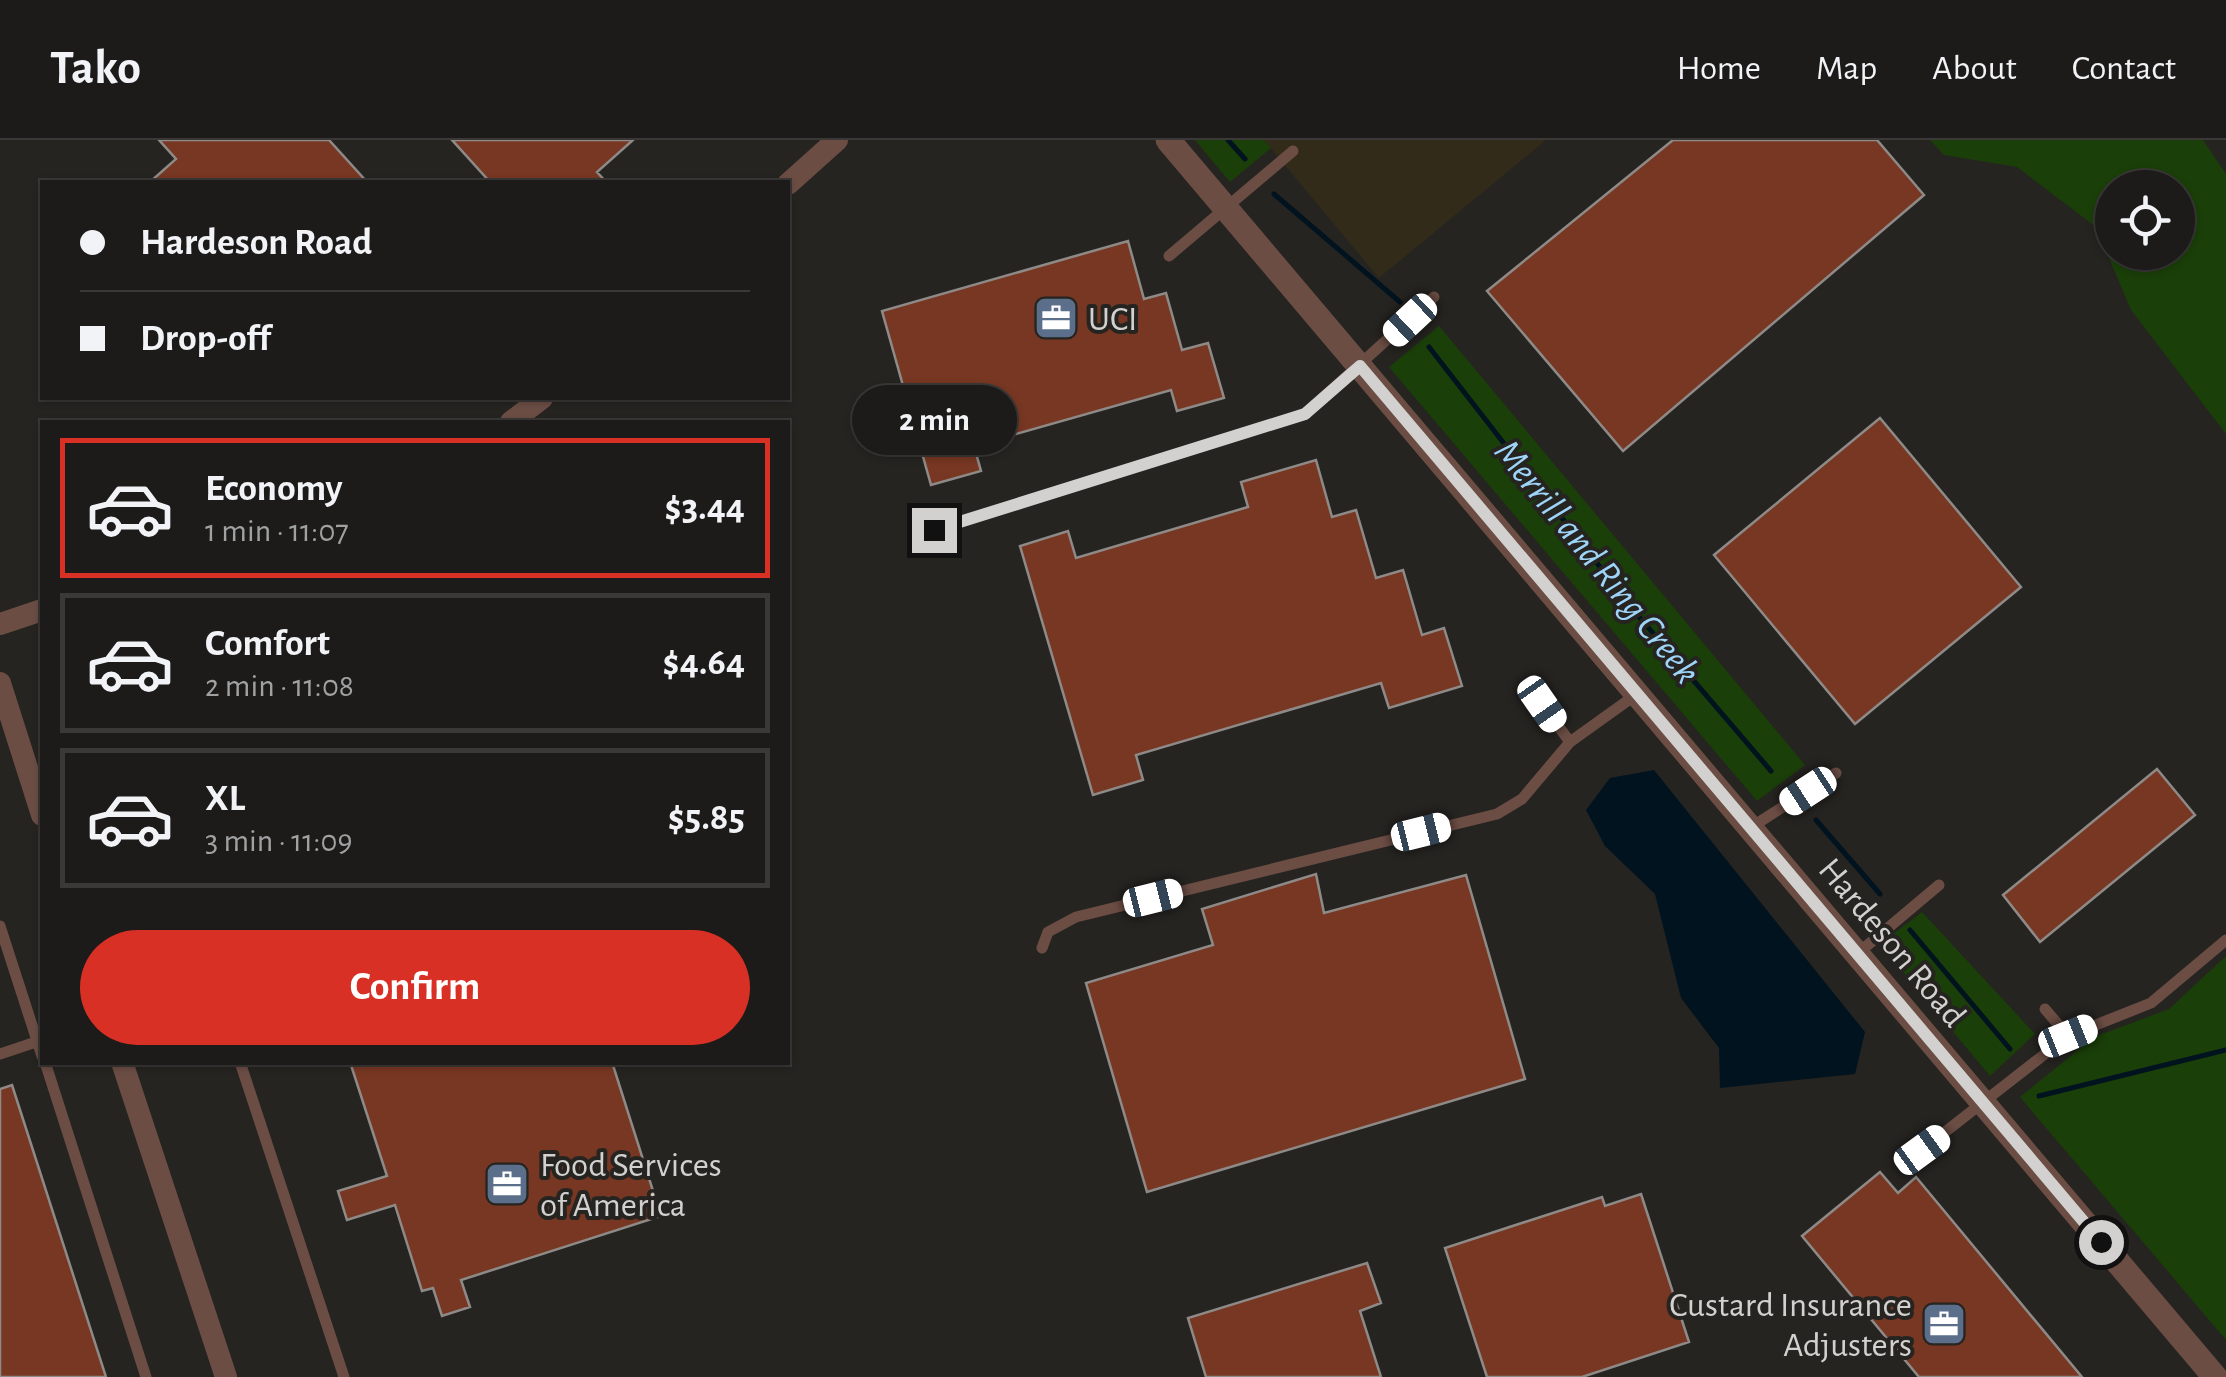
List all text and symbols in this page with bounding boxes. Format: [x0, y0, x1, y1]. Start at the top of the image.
text: Tako [50, 45, 141, 93]
text: Home [1677, 51, 1761, 86]
text: Map [1816, 51, 1877, 86]
text: About [1932, 51, 2017, 86]
text: Contact [2072, 51, 2176, 86]
map controls [2095, 170, 2195, 270]
button: locate [2095, 170, 2195, 270]
text: Hardeson Road [140, 224, 372, 262]
car [1378, 289, 1442, 351]
office icon: UCI [1033, 295, 1079, 341]
place label: UCI [1088, 302, 1138, 337]
text: Drop-off [140, 320, 271, 358]
callout: 2 min [852, 385, 1016, 455]
text: 2 min [899, 404, 970, 436]
water label: Merrill and Ring Creek [1487, 433, 1706, 691]
icon: car [85, 463, 175, 553]
text: Economy [205, 470, 343, 508]
text: $3.44 [665, 489, 745, 527]
route end [912, 508, 957, 553]
text: 1 min · 11:07 [205, 515, 349, 547]
icon: car [85, 618, 175, 708]
text: Comfort [205, 625, 330, 663]
text: $4.64 [663, 644, 745, 682]
text: 2 min · 11:08 [205, 670, 354, 702]
car [1513, 671, 1571, 737]
car [1775, 762, 1841, 820]
icon: car [85, 773, 175, 863]
text: XL [205, 780, 245, 818]
text: $5.85 [668, 799, 745, 837]
car [1388, 810, 1454, 854]
text: 3 min · 11:09 [205, 825, 353, 857]
street label: Hardeson Road [1812, 852, 1972, 1034]
car [1120, 876, 1186, 920]
button: Confirm [80, 930, 750, 1045]
car [2035, 1011, 2101, 1061]
car [1889, 1120, 1955, 1180]
place label: Food Services of America [540, 1148, 722, 1223]
office icon: Food Services of America [484, 1161, 530, 1207]
route start [2079, 1220, 2124, 1265]
place label: Custard Insurance Adjusters [1669, 1288, 1912, 1363]
office icon: Custard Insurance Adjusters [1921, 1301, 1967, 1347]

